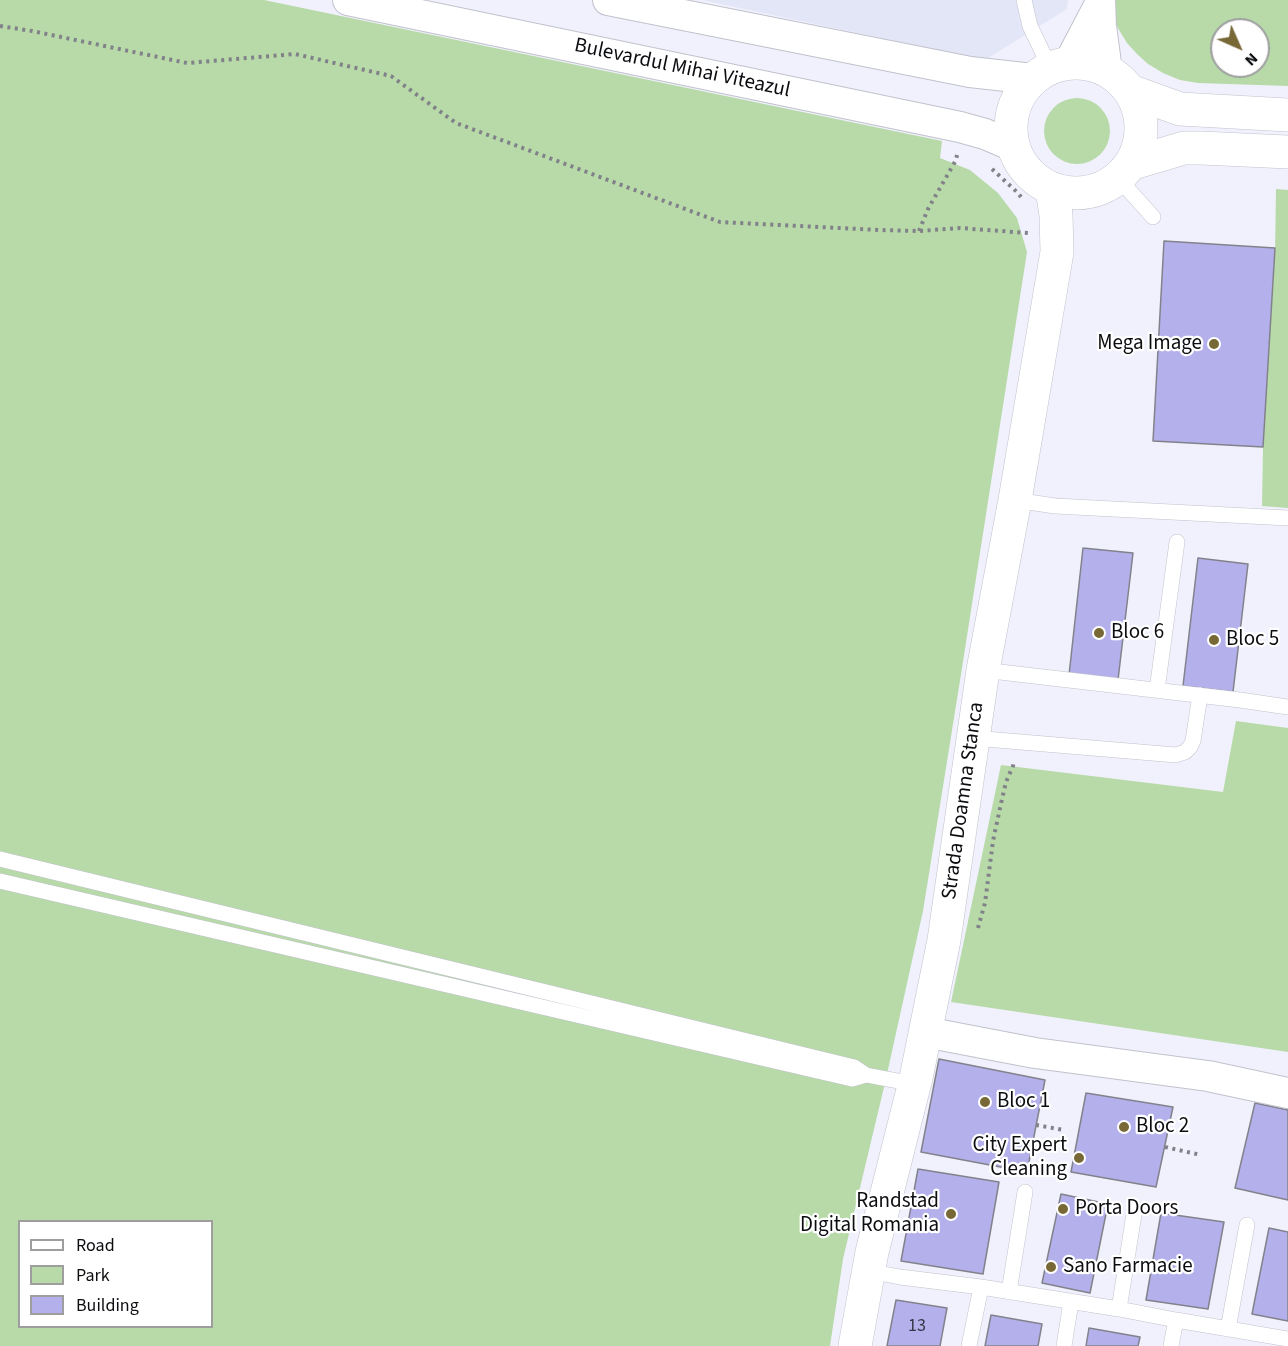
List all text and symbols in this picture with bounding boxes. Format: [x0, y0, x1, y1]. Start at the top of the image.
north arrow [1210, 18, 1270, 78]
street label: Bulevardul Mihai Viteazul [572, 34, 792, 104]
text: N [1240, 48, 1263, 71]
place label: Mega Image [1097, 331, 1202, 357]
marker: Mega Image [1207, 337, 1221, 351]
place label: Bloc 6 [1111, 620, 1164, 646]
marker: Bloc 6 [1092, 626, 1106, 640]
place label: Bloc 5 [1226, 627, 1279, 653]
marker: Bloc 5 [1207, 633, 1221, 647]
street label: Strada Doamna Stanca [938, 701, 990, 901]
place label: Bloc 1 [997, 1089, 1050, 1115]
marker: Bloc 1 [978, 1095, 992, 1109]
place label: Bloc 2 [1136, 1114, 1189, 1140]
marker: Bloc 2 [1117, 1120, 1131, 1134]
place label: City Expert Cleaning [973, 1133, 1067, 1183]
marker: City Expert Cleaning [1072, 1151, 1086, 1165]
place label: Randstad Digital Romania [800, 1189, 939, 1239]
place label: Porta Doors [1075, 1196, 1178, 1222]
marker: Porta Doors [1056, 1202, 1070, 1216]
marker: Randstad Digital Romania [944, 1207, 958, 1221]
legend [18, 1220, 213, 1328]
text: Road [76, 1233, 115, 1258]
place label: Sano Farmacie [1063, 1254, 1193, 1280]
marker: Sano Farmacie [1044, 1260, 1058, 1274]
text: Park [76, 1263, 110, 1288]
text: Building [76, 1293, 139, 1318]
house number: 13 [908, 1316, 926, 1338]

